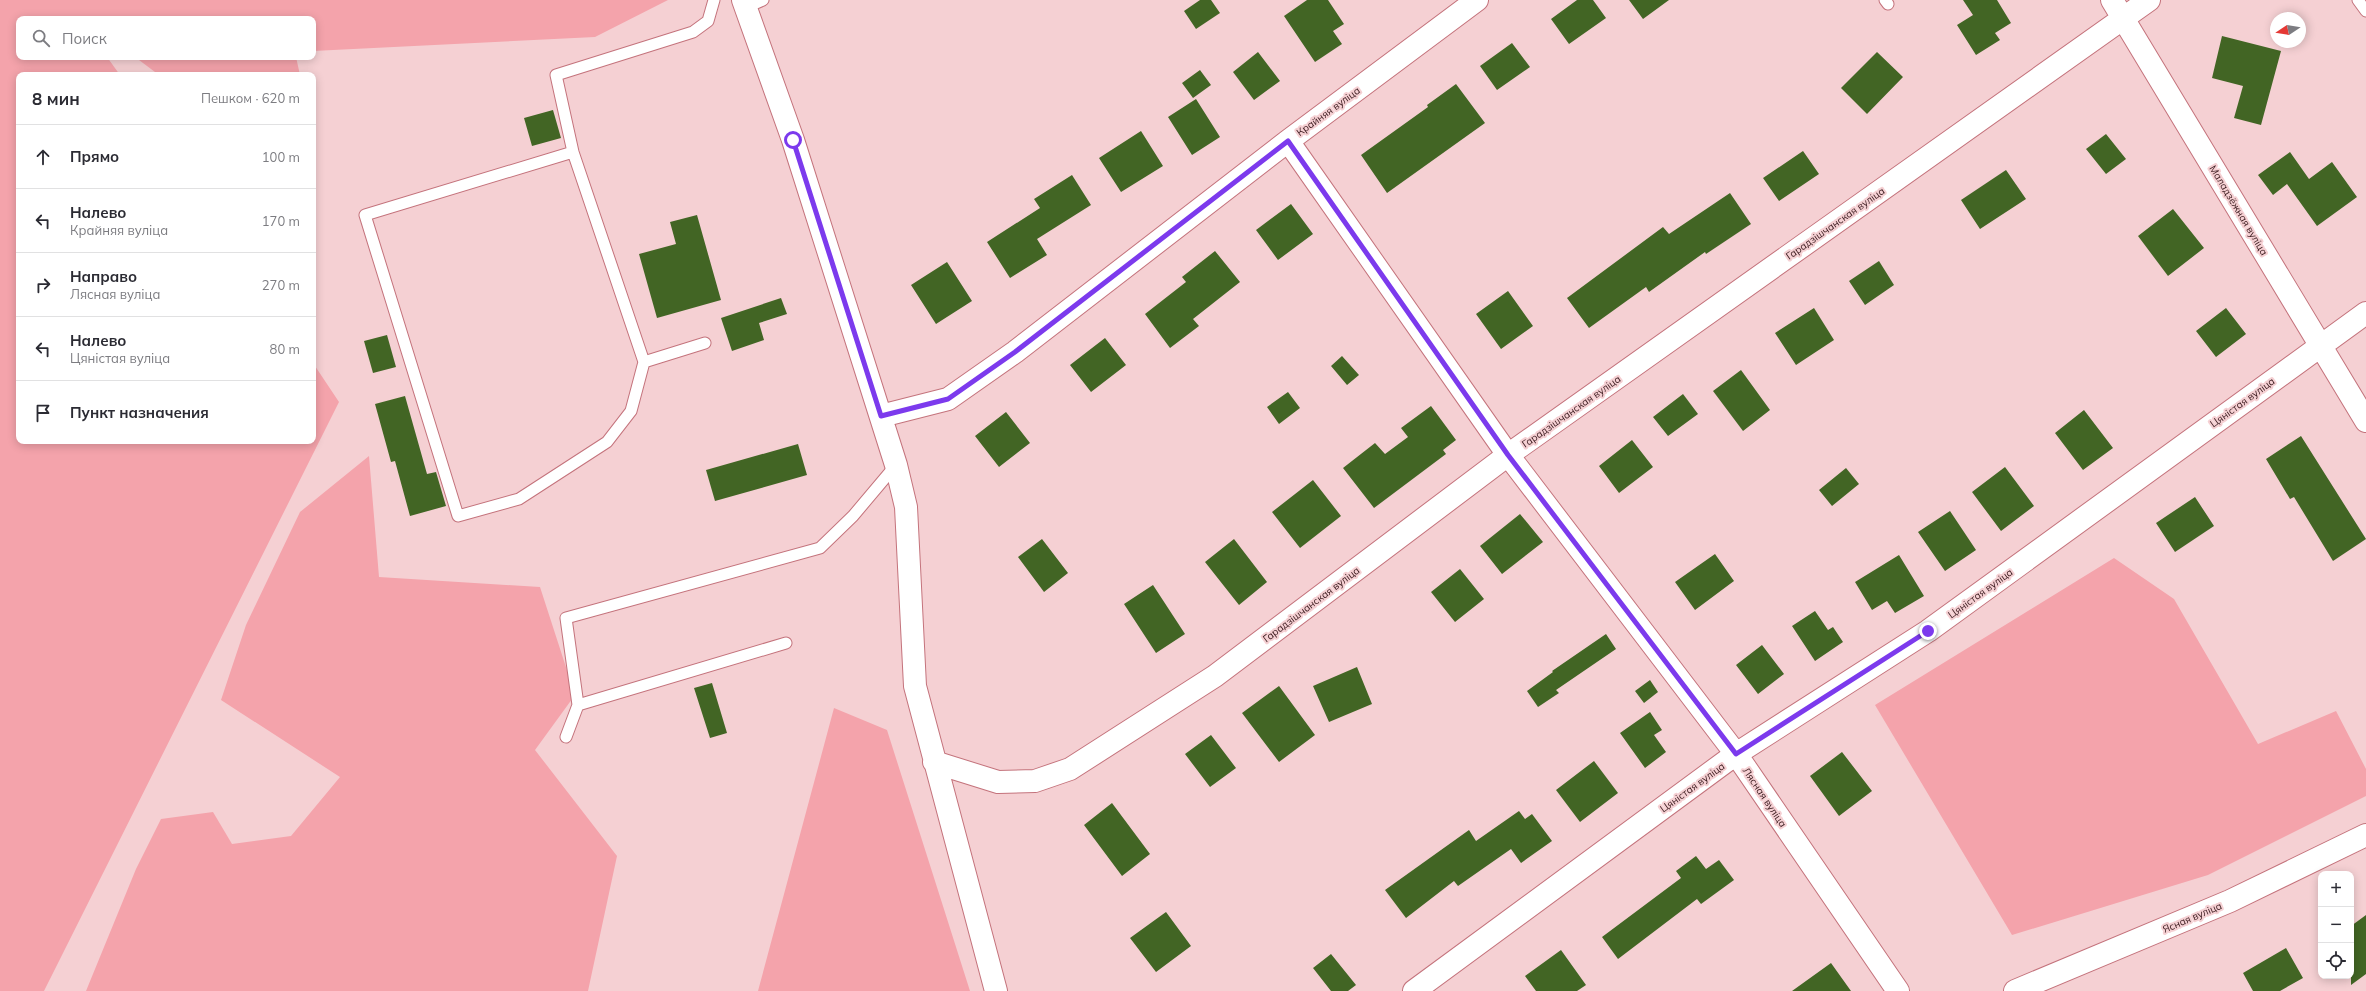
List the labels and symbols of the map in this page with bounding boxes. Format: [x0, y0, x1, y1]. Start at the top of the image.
north arrow [2270, 12, 2306, 48]
street label: Крайняя вуліца [1294, 84, 1363, 139]
route start [784, 131, 802, 149]
street label: Маладзёжная вуліца [2207, 163, 2271, 258]
street label: Гарадзішчанская вуліца [1783, 184, 1887, 263]
street label: Гарадзішчанская вуліца [1519, 372, 1623, 451]
street label: Цяністая вуліца [2207, 375, 2277, 430]
street label: Гарадзішчанская вуліца [1260, 564, 1362, 645]
street label: Цяністая вуліца [1945, 566, 2015, 621]
route end [1919, 622, 1937, 640]
street label: Цяністая вуліца [1657, 760, 1727, 815]
street label: Лясная вуліца [1740, 765, 1789, 830]
street label: Ясная вуліца [2160, 899, 2224, 936]

